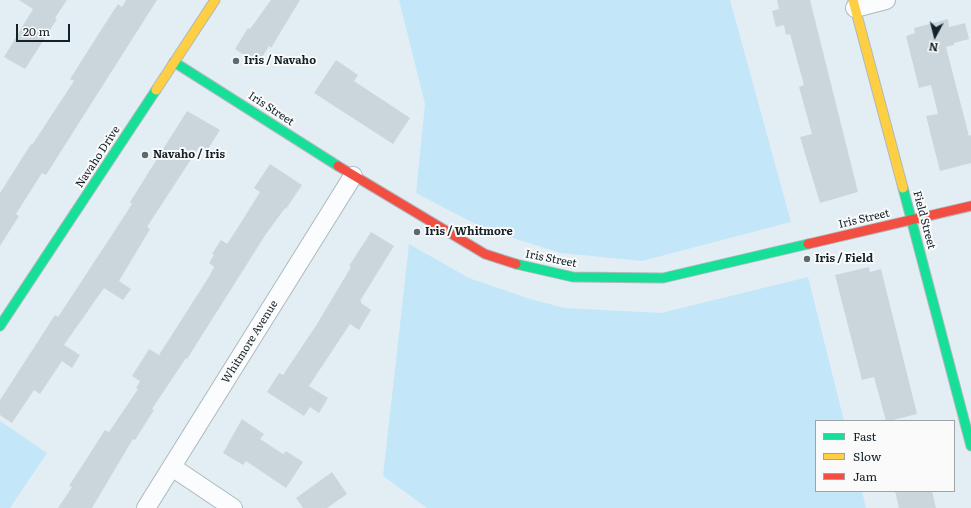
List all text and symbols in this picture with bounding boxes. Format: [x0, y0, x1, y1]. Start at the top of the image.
scale bar [18, 16, 72, 42]
north arrow [915, 16, 955, 56]
text: 20 m [23, 22, 50, 40]
text: N [928, 39, 939, 56]
place label: Iris / Navaho [244, 54, 316, 68]
marker: Iris / Navaho [231, 56, 241, 66]
street label: Iris Street [246, 89, 296, 129]
street label: Navaho Drive [73, 124, 123, 190]
place label: Navaho / Iris [153, 148, 225, 162]
marker: Navaho / Iris [140, 150, 150, 160]
street label: Field Street [910, 189, 938, 251]
street label: Iris Street [837, 207, 891, 231]
place label: Iris / Whitmore [425, 225, 513, 239]
marker: Iris / Whitmore [412, 227, 422, 237]
street label: Iris Street [524, 248, 578, 270]
place label: Iris / Field [815, 252, 873, 266]
marker: Iris / Field [802, 254, 812, 264]
street label: Whitmore Avenue [219, 298, 281, 386]
legend [815, 420, 955, 492]
text: Fast [853, 427, 876, 445]
text: Slow [853, 447, 881, 465]
text: Jam [853, 467, 877, 485]

